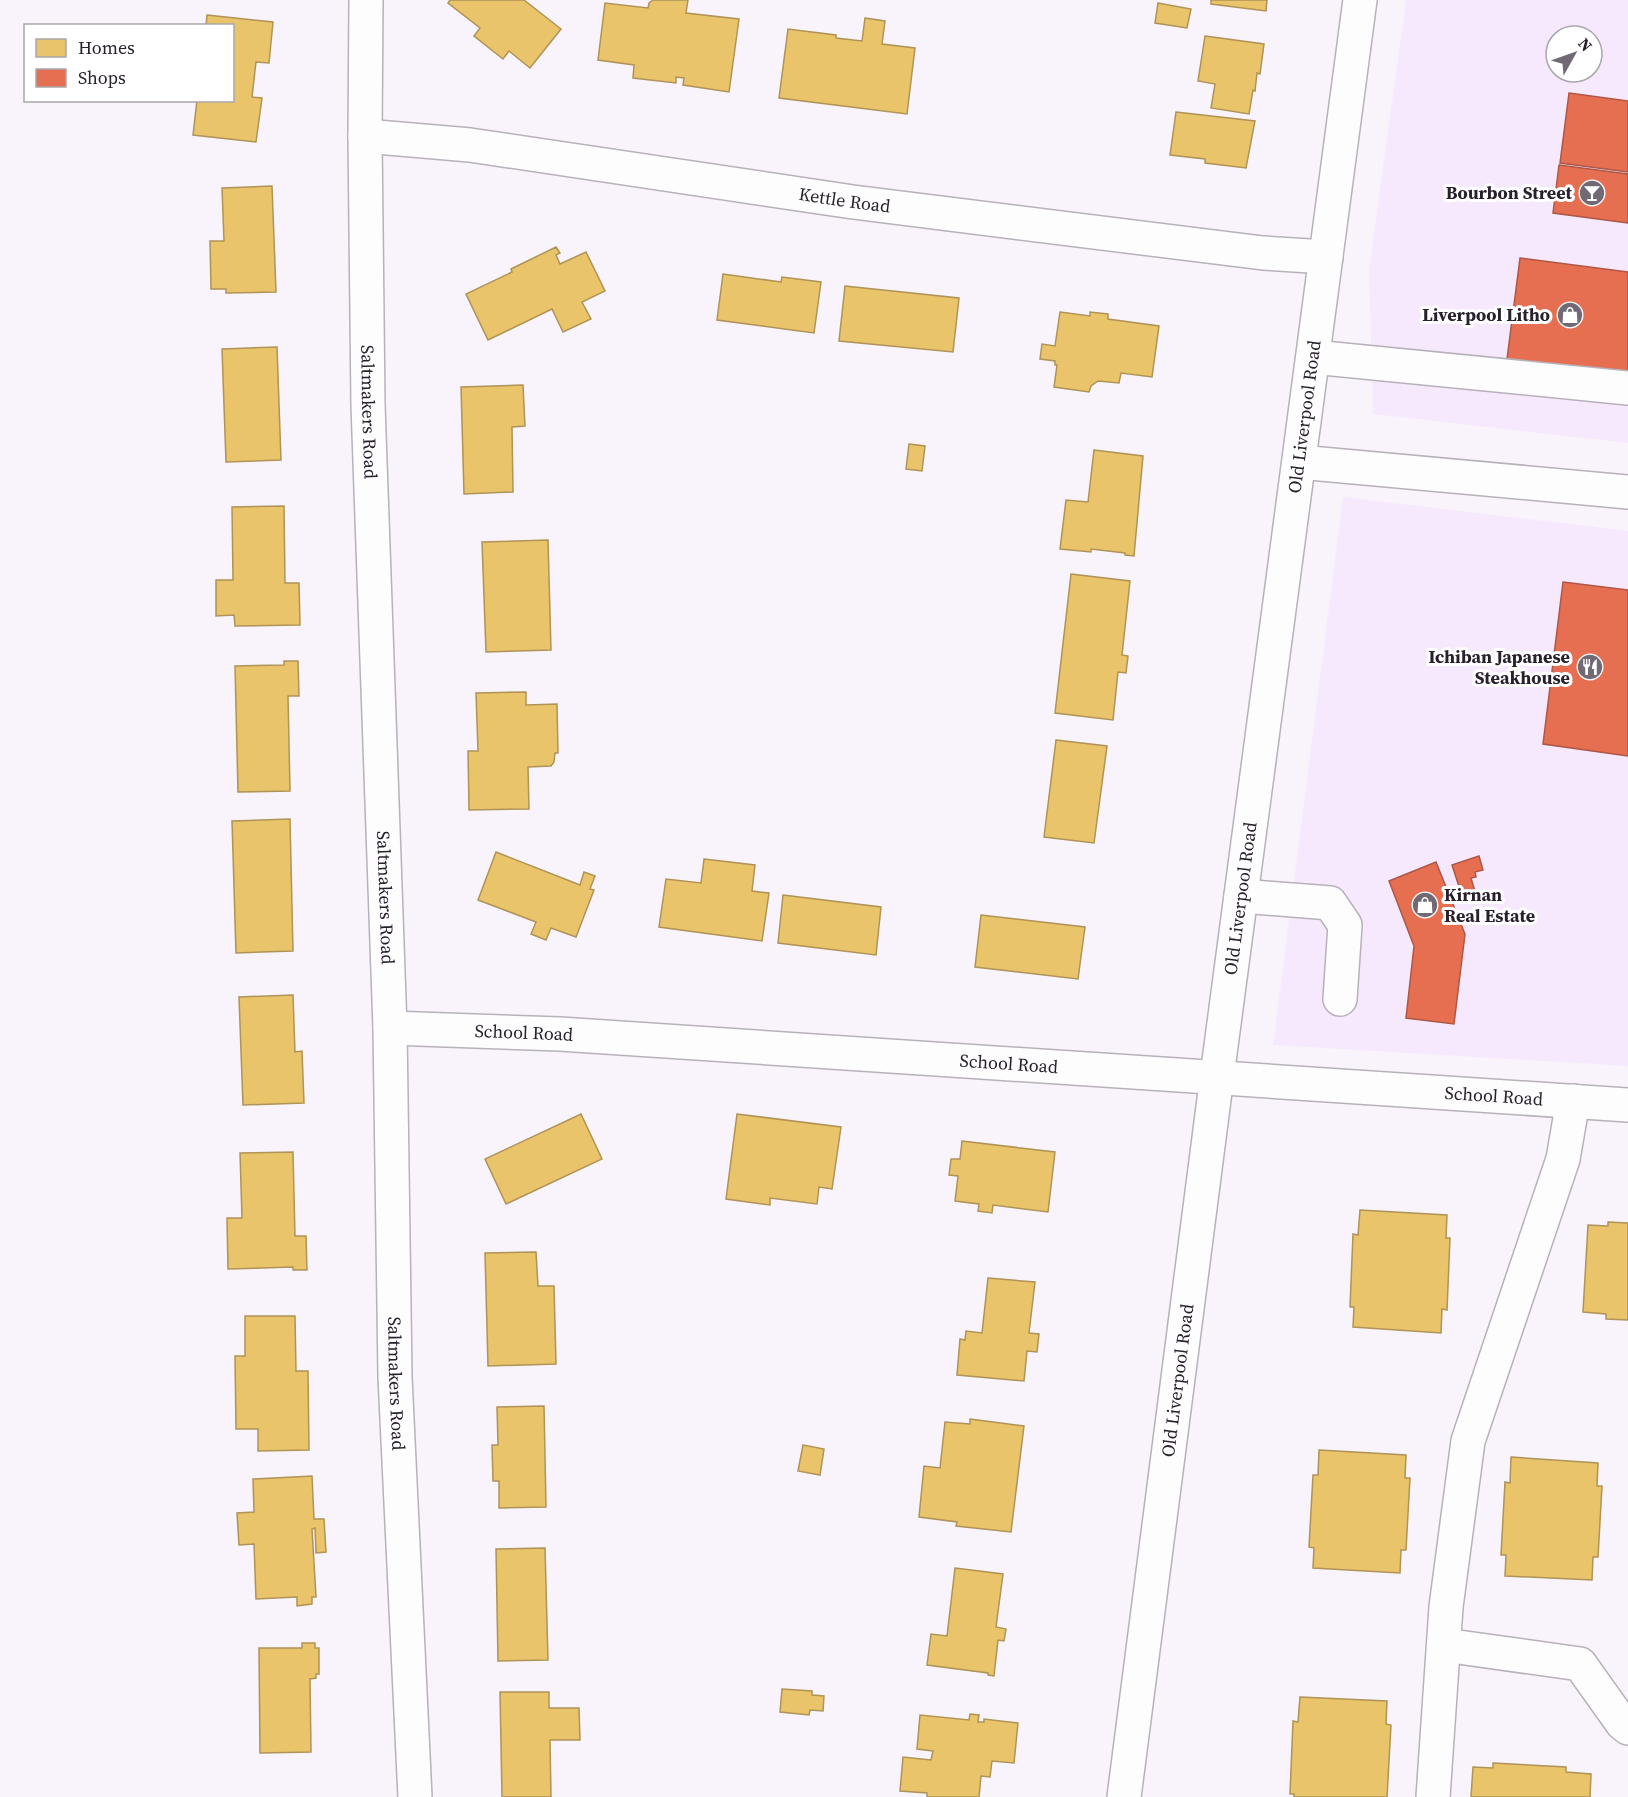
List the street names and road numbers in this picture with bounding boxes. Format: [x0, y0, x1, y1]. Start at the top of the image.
street label: Kettle Road [797, 181, 892, 219]
street label: Old Liverpool Road [1282, 339, 1327, 495]
street label: Saltmakers Road [355, 345, 384, 479]
street label: Old Liverpool Road [1218, 820, 1263, 977]
street label: Saltmakers Road [371, 830, 401, 965]
street label: School Road [474, 1018, 574, 1047]
street label: School Road [959, 1048, 1059, 1079]
street label: School Road [1444, 1080, 1544, 1111]
street label: Old Liverpool Road [1155, 1302, 1200, 1459]
street label: Saltmakers Road [382, 1316, 411, 1451]

